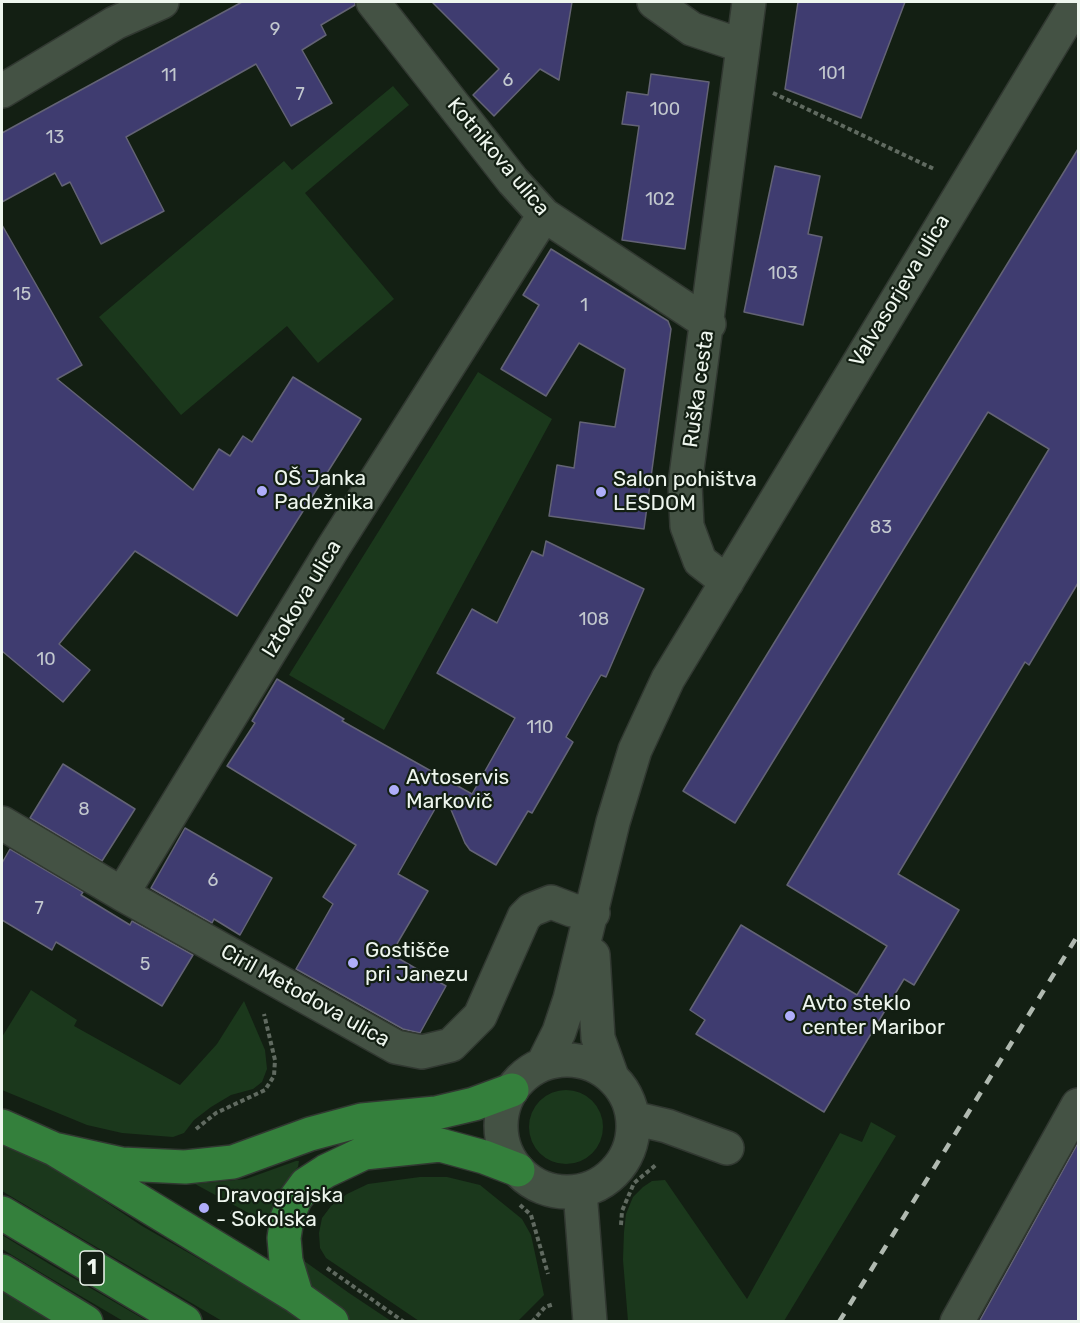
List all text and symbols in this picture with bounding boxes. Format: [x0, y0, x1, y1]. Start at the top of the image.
house number: 9 [270, 19, 280, 41]
house number: 101 [819, 63, 845, 85]
house number: 11 [161, 65, 177, 87]
house number: 6 [503, 70, 513, 92]
house number: 7 [295, 84, 305, 106]
street label: Kotnikova ulica [441, 93, 555, 221]
house number: 100 [650, 99, 680, 121]
house number: 13 [46, 127, 64, 149]
house number: 102 [645, 189, 675, 211]
street label: Valvasorjeva ulica [845, 210, 955, 372]
house number: 103 [768, 263, 798, 285]
house number: 15 [13, 284, 31, 306]
house number: 1 [580, 295, 588, 317]
street label: Ruška cesta [678, 329, 720, 449]
place label: OŠ Janka Padežnika [274, 466, 374, 516]
place label: Salon pohištva LESDOM [613, 467, 757, 517]
marker: OŠ Janka Padežnika [255, 484, 269, 498]
marker: Salon pohištva LESDOM [594, 485, 608, 499]
house number: 83 [870, 517, 892, 539]
street label: Iztokova ulica [257, 536, 347, 662]
house number: 108 [579, 609, 609, 631]
house number: 10 [36, 649, 56, 671]
house number: 110 [527, 717, 553, 739]
place label: Avtoservis Markovič [406, 765, 509, 815]
marker: Avtoservis Markovič [387, 783, 401, 797]
house number: 8 [78, 799, 90, 821]
house number: 6 [208, 870, 218, 892]
house number: 7 [34, 898, 44, 920]
place label: Gostišče pri Janezu [365, 938, 468, 988]
street label: Ciril Metodova ulica [216, 939, 394, 1053]
house number: 5 [140, 954, 150, 976]
marker: Gostišče pri Janezu [346, 956, 360, 970]
place label: Avto steklo center Maribor [802, 991, 945, 1041]
marker: Avto steklo center Maribor [783, 1009, 797, 1023]
place label: Dravograjska - Sokolska [216, 1183, 343, 1233]
marker: Dravograjska - Sokolska [197, 1201, 211, 1215]
road number: 1 [80, 1251, 104, 1285]

